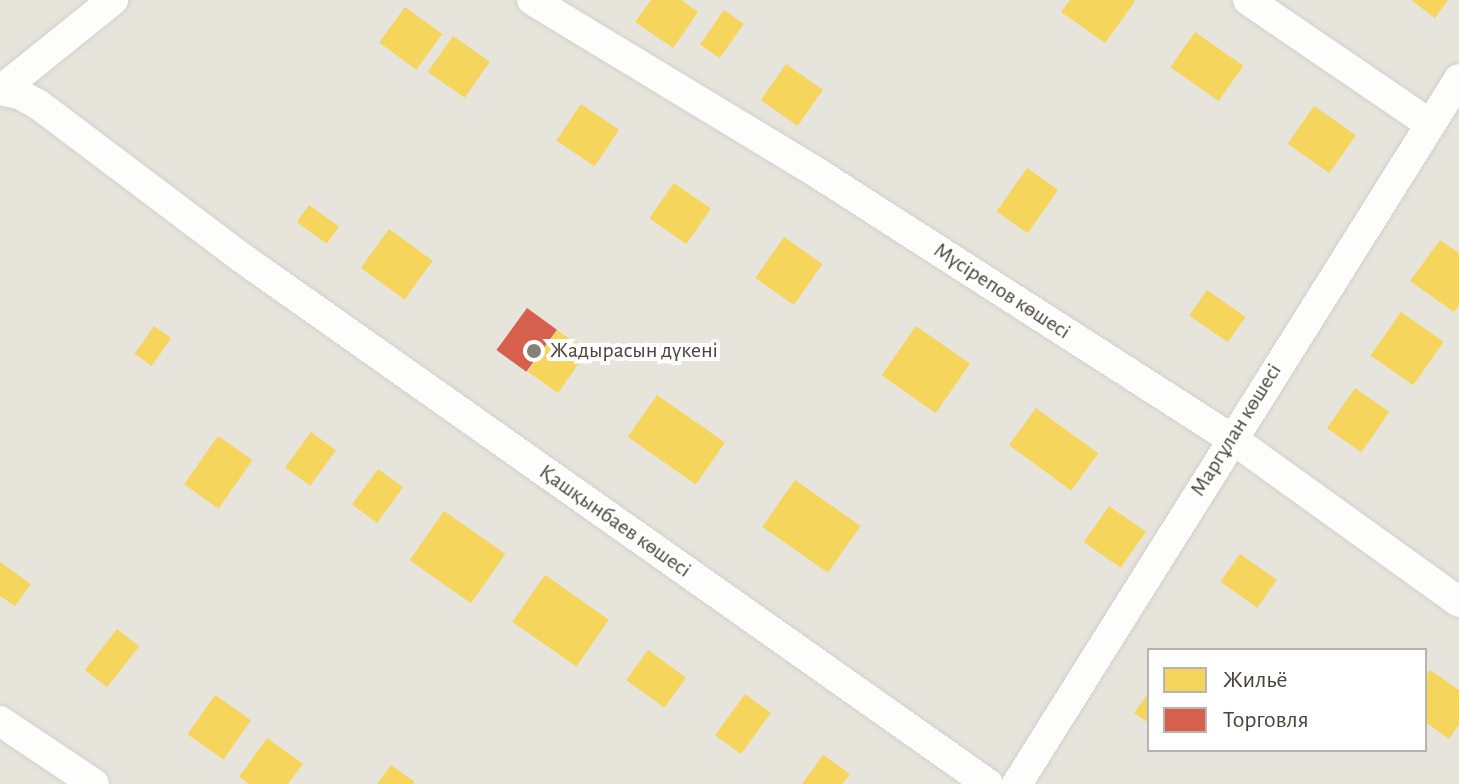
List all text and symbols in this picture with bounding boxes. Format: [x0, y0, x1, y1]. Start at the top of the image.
street label: Мүсірепов көшесі [929, 237, 1075, 345]
place label: Жадырасын дүкені [550, 338, 718, 364]
marker: Жадырасын дүкені [525, 342, 543, 360]
street label: Маргұлан көшесі [1185, 359, 1287, 501]
street label: Қашқынбаев көшесі [534, 459, 696, 583]
legend [1147, 648, 1427, 752]
text: Жильё [1223, 668, 1288, 692]
text: Торговля [1223, 708, 1309, 732]

